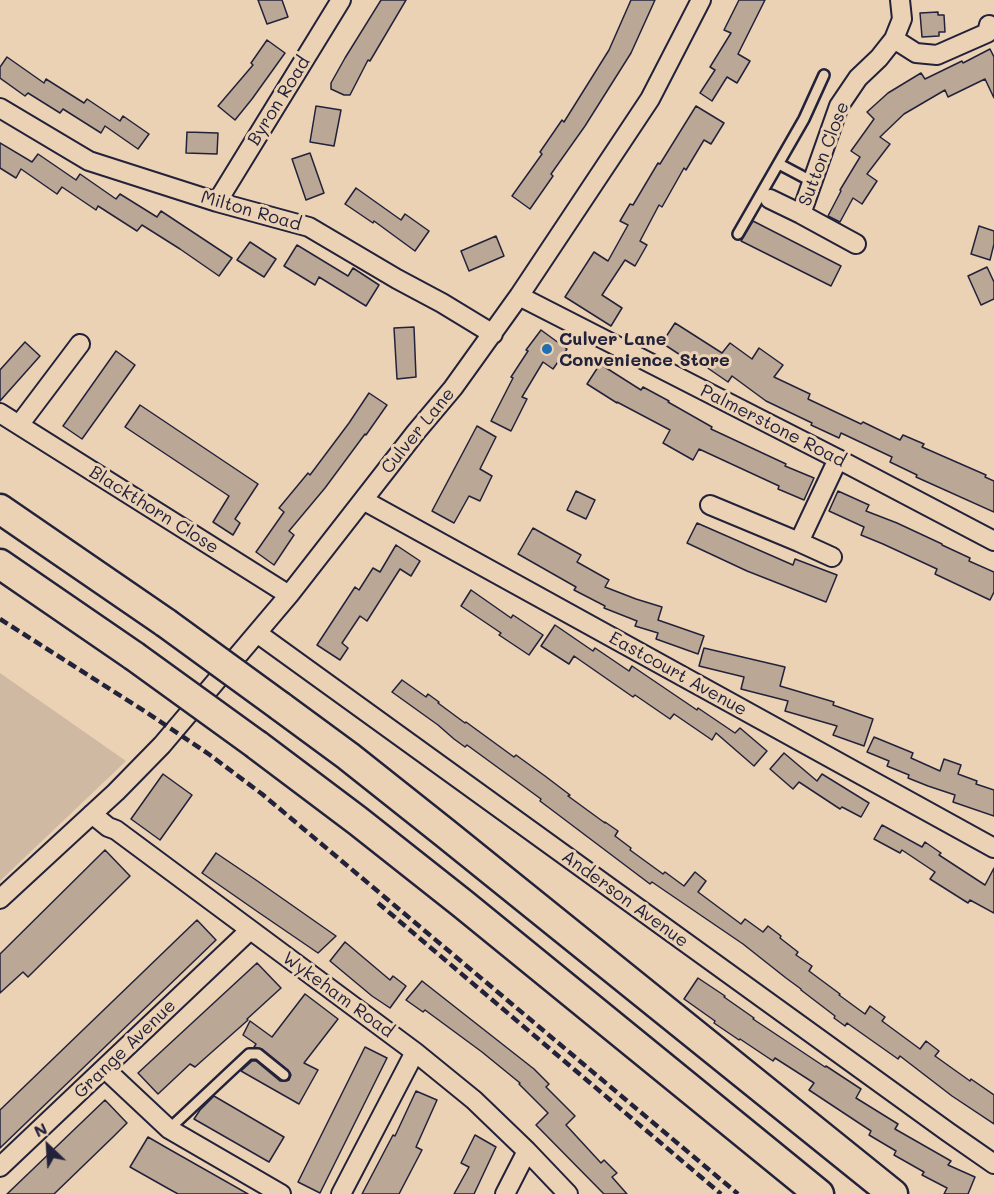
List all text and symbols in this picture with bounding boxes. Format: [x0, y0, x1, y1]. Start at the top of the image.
street label: Byron Road [243, 53, 315, 149]
street label: Sutton Close [794, 99, 854, 209]
street label: Milton Road [198, 186, 304, 236]
place label: Culver Lane Convenience Store [559, 328, 730, 370]
marker: Culver Lane Convenience Store [540, 342, 554, 356]
street label: Palmerstone Road [697, 380, 849, 472]
street label: Culver Lane [377, 384, 459, 478]
street label: Blackthorn Close [85, 461, 223, 559]
street label: Eastcourt Avenue [605, 627, 751, 721]
street label: Anderson Avenue [557, 846, 693, 952]
street label: Wykeham Road [278, 947, 398, 1043]
street label: Grange Avenue [70, 995, 180, 1103]
north arrow [18, 1116, 78, 1176]
text: N [30, 1117, 50, 1141]

